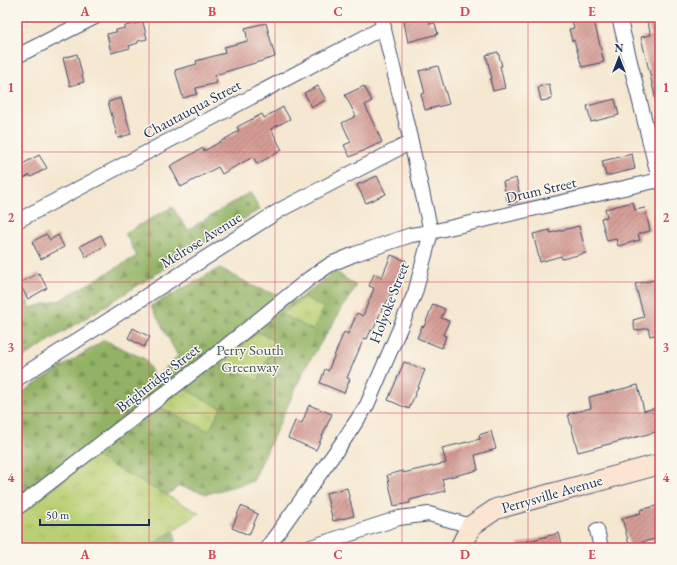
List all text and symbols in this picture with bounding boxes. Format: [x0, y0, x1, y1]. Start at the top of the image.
text: A [79, 3, 90, 20]
text: B [208, 3, 216, 20]
text: C [333, 3, 343, 20]
text: D [460, 3, 470, 20]
text: E [588, 3, 596, 20]
north arrow [599, 38, 639, 78]
text: N [615, 41, 624, 55]
street label: Chautauqua Street [139, 75, 244, 142]
text: 1 [8, 79, 15, 96]
text: 1 [663, 79, 670, 96]
street label: Drum Street [504, 172, 578, 207]
street label: Melrose Avenue [157, 207, 245, 272]
text: 2 [8, 209, 15, 226]
text: 2 [663, 209, 670, 226]
street label: Holyoke Street [364, 259, 413, 346]
text: 3 [8, 339, 15, 356]
street label: Brightridge Street [112, 339, 204, 416]
text: 3 [663, 339, 670, 356]
park label: Perry South Greenway [216, 340, 284, 376]
text: 4 [8, 469, 15, 486]
text: 4 [663, 469, 670, 486]
street label: Perrysville Avenue [499, 470, 605, 517]
scale bar [40, 501, 149, 527]
text: 50 m [46, 507, 70, 523]
text: A [79, 546, 90, 563]
text: B [208, 546, 216, 563]
text: C [333, 546, 343, 563]
text: D [460, 546, 470, 563]
text: E [588, 546, 596, 563]

